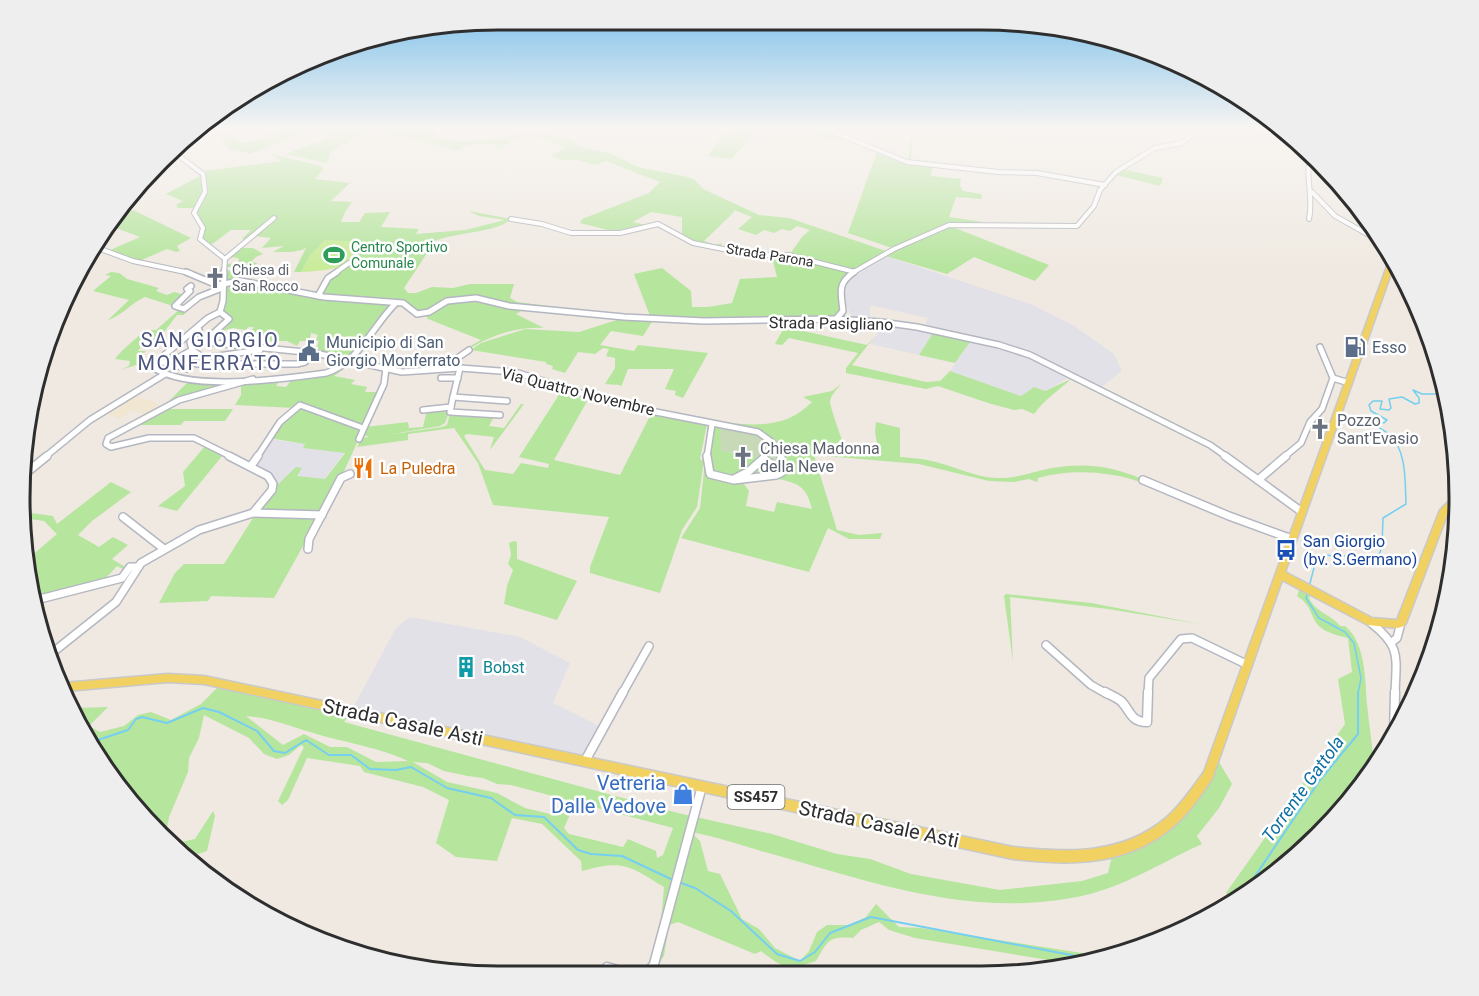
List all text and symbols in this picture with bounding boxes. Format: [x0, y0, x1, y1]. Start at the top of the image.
place label: Centro Sportivo Comunale [351, 239, 448, 271]
street label: Strada Parona [725, 240, 815, 270]
sports icon: Centro Sportivo Comunale [322, 243, 346, 267]
place label: Chiesa di San Rocco [232, 262, 298, 294]
church icon: Chiesa di San Rocco [203, 266, 227, 290]
street label: Strada Pasigliano [769, 313, 893, 334]
district label: SAN GIORGIO MONFERRATO [138, 328, 282, 375]
place label: Municipio di San Giorgio Monferrato [326, 333, 460, 370]
fuel station icon: Esso [1343, 335, 1367, 359]
place label: Esso [1372, 338, 1407, 357]
public building icon: Municipio di San Giorgio Monferrato [297, 339, 321, 363]
street label: Via Quattro Novembre [499, 363, 657, 420]
place label: Pozzo Sant'Evasio [1337, 411, 1419, 448]
church icon: Pozzo Sant'Evasio [1308, 417, 1332, 441]
place label: Chiesa Madonna della Neve [760, 439, 880, 476]
church icon: Chiesa Madonna della Neve [731, 445, 755, 469]
restaurant icon: La Puledra [351, 456, 375, 480]
place label: La Puledra [380, 459, 455, 478]
place label: San Giorgio (bv. S.Germano) [1303, 532, 1417, 569]
bus stop icon: San Giorgio (bv. S.Germano) [1274, 538, 1298, 562]
building icon: Bobst [454, 655, 478, 679]
place label: Bobst [483, 658, 525, 677]
street label: Strada Casale Asti [321, 693, 485, 751]
water label: Torrente Gattola [1257, 732, 1348, 846]
place label: Vetreria Dalle Vedove [551, 771, 666, 818]
shop icon: Vetreria Dalle Vedove [671, 782, 695, 806]
road number: SS457 [728, 785, 784, 809]
street label: Strada Casale Asti [797, 795, 961, 853]

